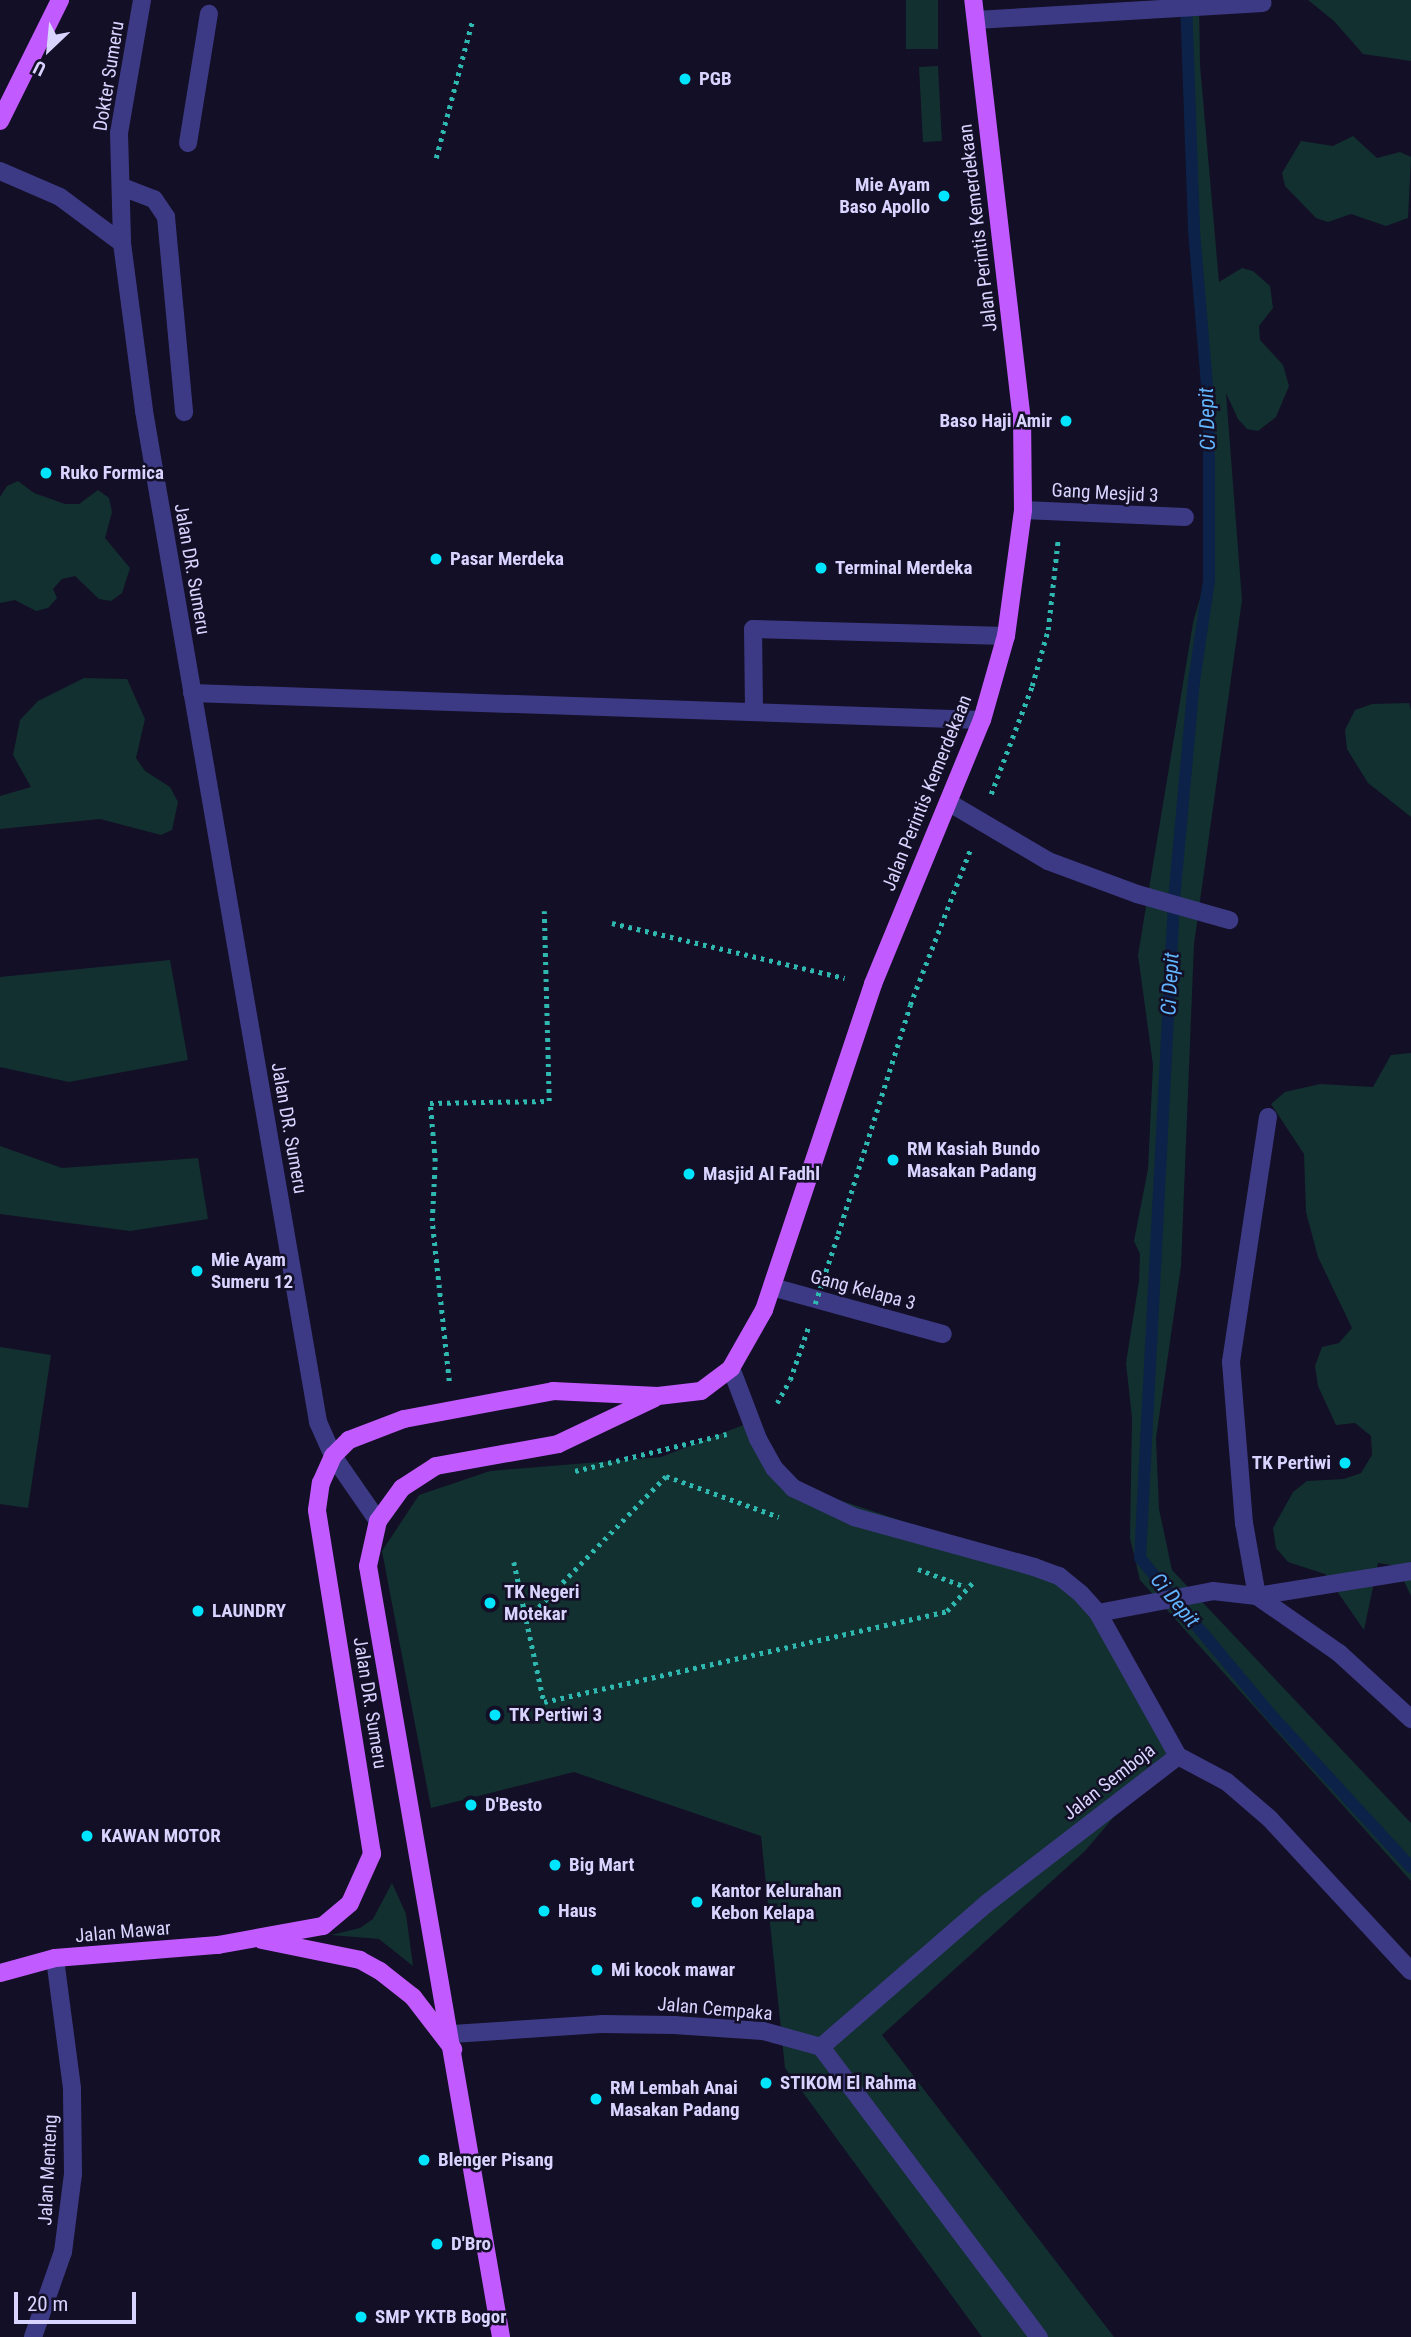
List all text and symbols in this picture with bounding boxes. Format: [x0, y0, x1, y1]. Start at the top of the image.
north arrow [14, 14, 84, 84]
street label: Dokter Sumeru [89, 19, 129, 133]
text: U [30, 56, 50, 81]
place label: PGB [699, 68, 732, 90]
marker: PGB [677, 71, 693, 87]
street label: Jalan Perintis Kemerdekaan [954, 123, 1002, 333]
place label: Mie Ayam Baso Apollo [839, 174, 930, 218]
marker: Mie Ayam Baso Apollo [936, 188, 952, 204]
water label: Ci Depit [1193, 387, 1221, 451]
place label: Baso Haji Amir [939, 410, 1052, 432]
marker: Baso Haji Amir [1058, 413, 1074, 429]
place label: Ruko Formica [60, 462, 164, 484]
marker: Ruko Formica [38, 465, 54, 481]
street label: Gang Mesjid 3 [1051, 479, 1159, 507]
street label: Jalan DR. Sumeru [169, 502, 215, 636]
place label: Pasar Merdeka [450, 548, 564, 570]
marker: Pasar Merdeka [428, 551, 444, 567]
place label: Terminal Merdeka [835, 557, 972, 579]
marker: Terminal Merdeka [813, 560, 829, 576]
street label: Jalan Perintis Kemerdekaan [877, 692, 977, 894]
water label: Ci Depit [1156, 952, 1184, 1016]
street label: Jalan DR. Sumeru [266, 1061, 312, 1195]
place label: RM Kasiah Bundo Masakan Padang [907, 1138, 1040, 1182]
marker: RM Kasiah Bundo Masakan Padang [885, 1152, 901, 1168]
place label: Masjid Al Fadhl [703, 1163, 820, 1185]
marker: Masjid Al Fadhl [681, 1166, 697, 1182]
place label: Mie Ayam Sumeru 12 [211, 1249, 293, 1293]
marker: Mie Ayam Sumeru 12 [189, 1263, 205, 1279]
street label: Gang Kelapa 3 [808, 1265, 918, 1315]
place label: TK Pertiwi [1252, 1452, 1331, 1474]
marker: TK Pertiwi [1337, 1455, 1353, 1471]
water label: Ci Depit [1145, 1568, 1205, 1632]
place label: TK Negeri Motekar [504, 1581, 580, 1625]
marker: TK Negeri Motekar [482, 1595, 498, 1611]
place label: LAUNDRY [212, 1600, 286, 1622]
marker: LAUNDRY [190, 1603, 206, 1619]
street label: Jalan DR. Sumeru [348, 1636, 392, 1770]
place label: TK Pertiwi 3 [509, 1704, 602, 1726]
marker: TK Pertiwi 3 [487, 1707, 503, 1723]
street label: Jalan Semboja [1058, 1739, 1160, 1825]
place label: D'Besto [485, 1794, 542, 1816]
marker: D'Besto [463, 1797, 479, 1813]
place label: KAWAN MOTOR [101, 1825, 221, 1847]
marker: KAWAN MOTOR [79, 1828, 95, 1844]
place label: Big Mart [569, 1854, 634, 1876]
marker: Big Mart [547, 1857, 563, 1873]
place label: Kantor Kelurahan Kebon Kelapa [711, 1880, 842, 1924]
marker: Kantor Kelurahan Kebon Kelapa [689, 1894, 705, 1910]
place label: Haus [558, 1900, 597, 1922]
marker: Haus [536, 1903, 552, 1919]
street label: Jalan Mawar [74, 1916, 172, 1948]
place label: Mi kocok mawar [611, 1959, 735, 1981]
marker: Mi kocok mawar [589, 1962, 605, 1978]
street label: Jalan Cempaka [657, 1993, 773, 2025]
place label: STIKOM El Rahma [780, 2072, 917, 2094]
marker: STIKOM El Rahma [758, 2075, 774, 2091]
place label: RM Lembah Anai Masakan Padang [610, 2077, 740, 2121]
marker: RM Lembah Anai Masakan Padang [588, 2091, 604, 2107]
street label: Jalan Menteng [34, 2114, 62, 2226]
place label: Blenger Pisang [438, 2149, 553, 2171]
marker: Blenger Pisang [416, 2152, 432, 2168]
place label: D'Bro [451, 2233, 491, 2255]
marker: D'Bro [429, 2236, 445, 2252]
scale bar [18, 2278, 140, 2322]
text: 20 m [27, 2292, 68, 2316]
place label: SMP YKTB Bogor [375, 2306, 506, 2328]
marker: SMP YKTB Bogor [353, 2309, 369, 2325]

